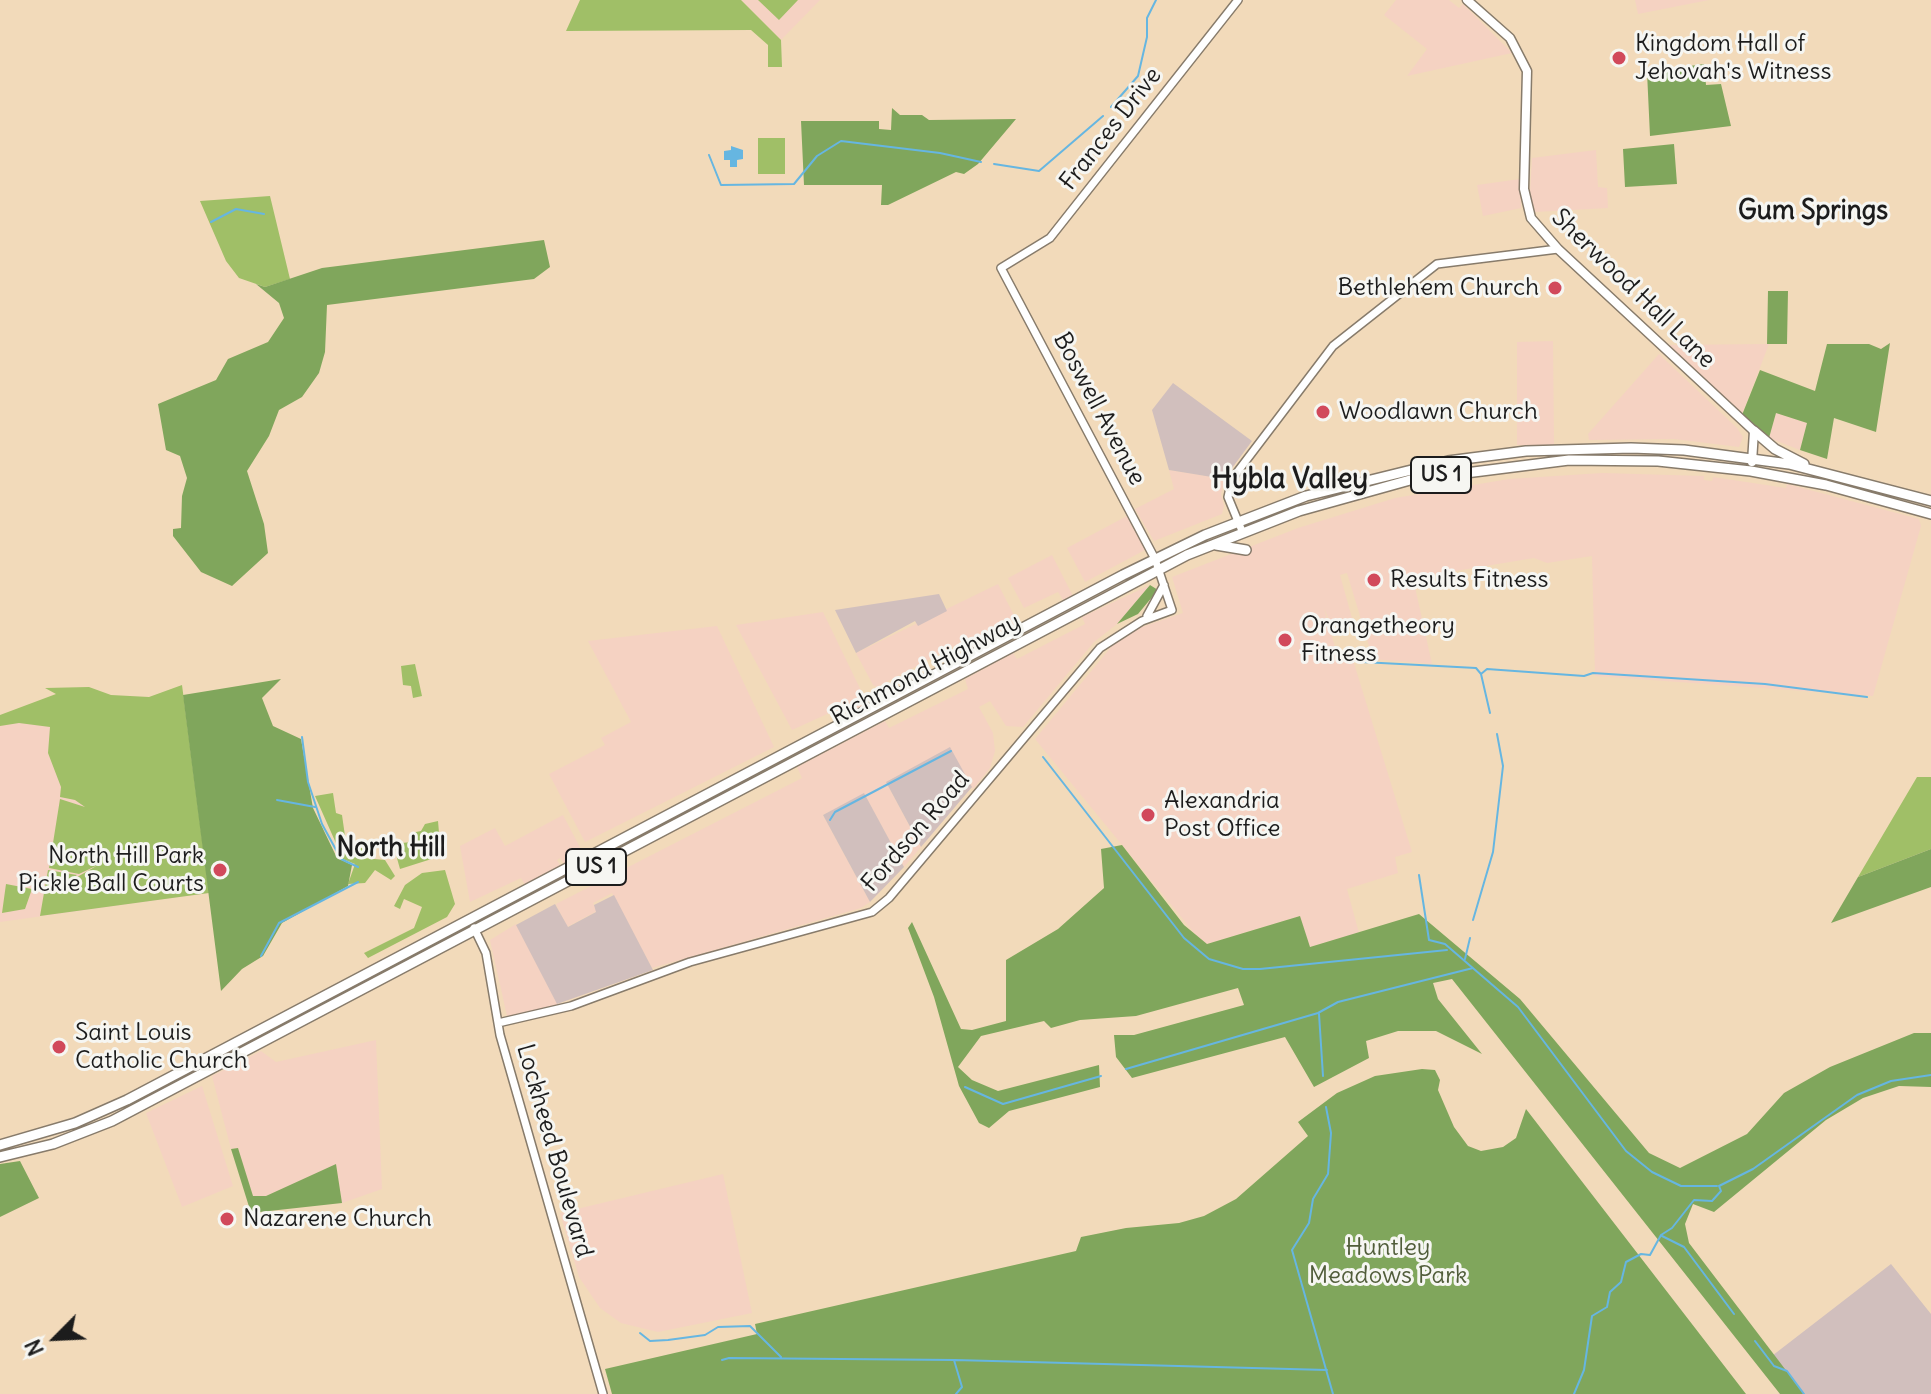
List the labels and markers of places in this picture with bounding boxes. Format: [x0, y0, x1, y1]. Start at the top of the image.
place label: Kingdom Hall of Jehovah's Witness [1635, 30, 1831, 86]
marker: Kingdom Hall of Jehovah's Witness [1610, 49, 1628, 67]
place label: Bethlehem Church [1337, 274, 1539, 302]
marker: Bethlehem Church [1546, 279, 1564, 297]
place label: Woodlawn Church [1339, 398, 1538, 426]
marker: Woodlawn Church [1314, 403, 1332, 421]
place label: Results Fitness [1390, 566, 1548, 594]
marker: Results Fitness [1365, 571, 1383, 589]
place label: Orangetheory Fitness [1301, 612, 1455, 668]
marker: Orangetheory Fitness [1276, 631, 1294, 649]
place label: Alexandria Post Office [1164, 787, 1280, 843]
marker: Alexandria Post Office [1139, 806, 1157, 824]
place label: North Hill Park Pickle Ball Courts [18, 842, 204, 898]
marker: North Hill Park Pickle Ball Courts [211, 861, 229, 879]
place label: Saint Louis Catholic Church [75, 1019, 248, 1075]
marker: Saint Louis Catholic Church [50, 1038, 68, 1056]
place label: Nazarene Church [243, 1205, 432, 1233]
marker: Nazarene Church [218, 1210, 236, 1228]

